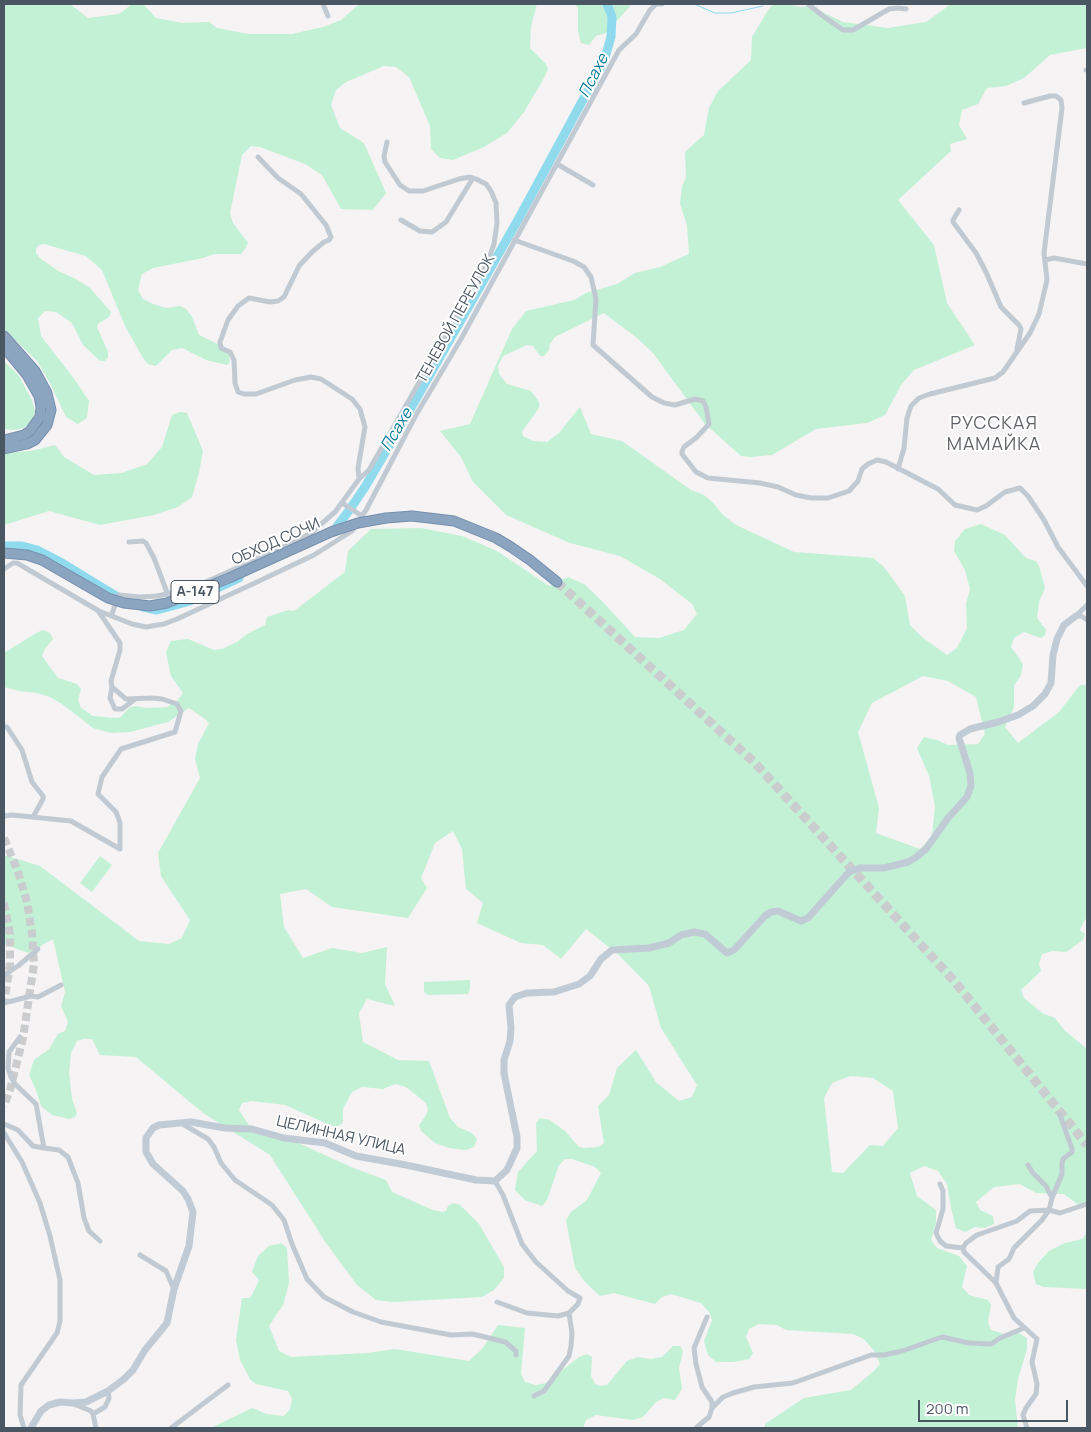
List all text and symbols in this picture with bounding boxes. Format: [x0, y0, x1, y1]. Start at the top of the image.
water label: Псахе [575, 51, 613, 101]
street label: ТЕНЕВОЙ ПЕРЕУЛОК [413, 251, 499, 387]
water label: Псахе [377, 405, 417, 455]
district label: РУССКАЯ МАМАЙКА [946, 413, 1042, 456]
street label: ОБХОД СОЧИ [229, 515, 323, 569]
road number: А-147 [171, 580, 219, 604]
street label: ЦЕЛИННАЯ УЛИЦА [275, 1112, 407, 1160]
scale bar [921, 1390, 1071, 1422]
text: 200 m [926, 1398, 969, 1419]

